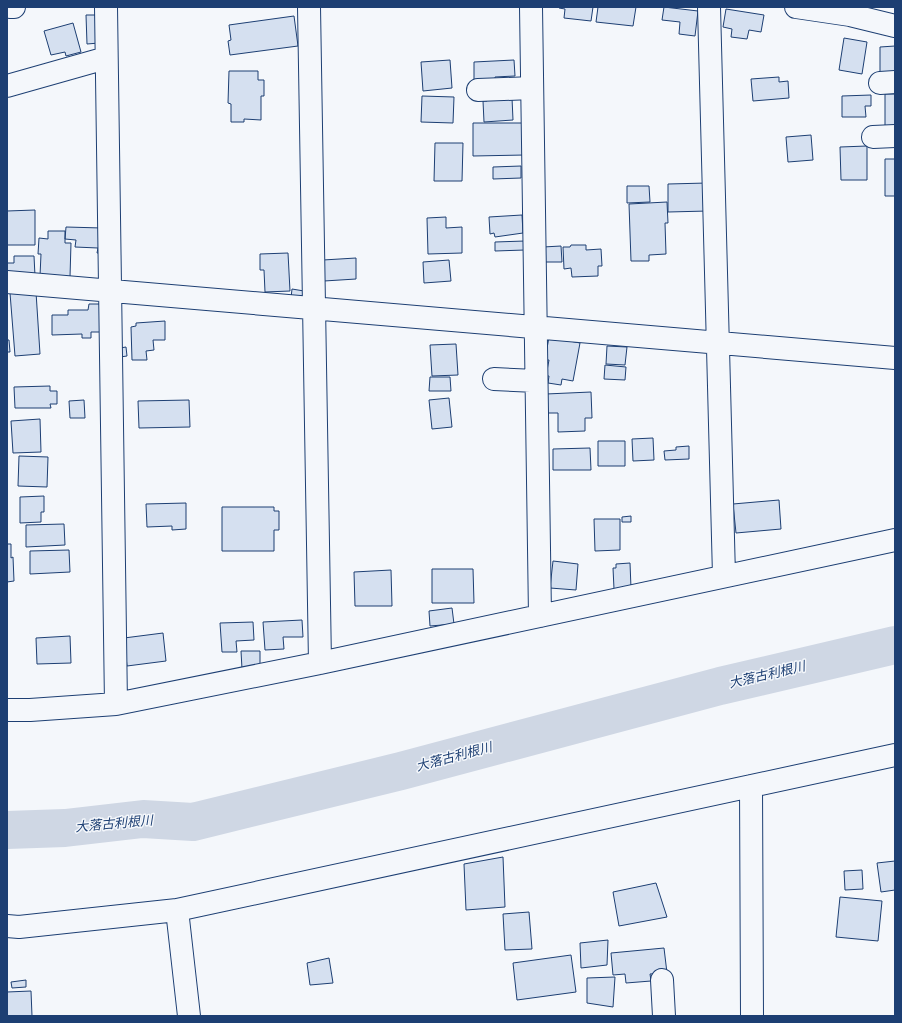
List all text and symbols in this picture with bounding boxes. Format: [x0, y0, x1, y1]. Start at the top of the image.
water label: 大落古利根川 [727, 658, 809, 692]
water label: 大落古利根川 [414, 739, 496, 775]
water label: 大落古利根川 [74, 812, 156, 835]

